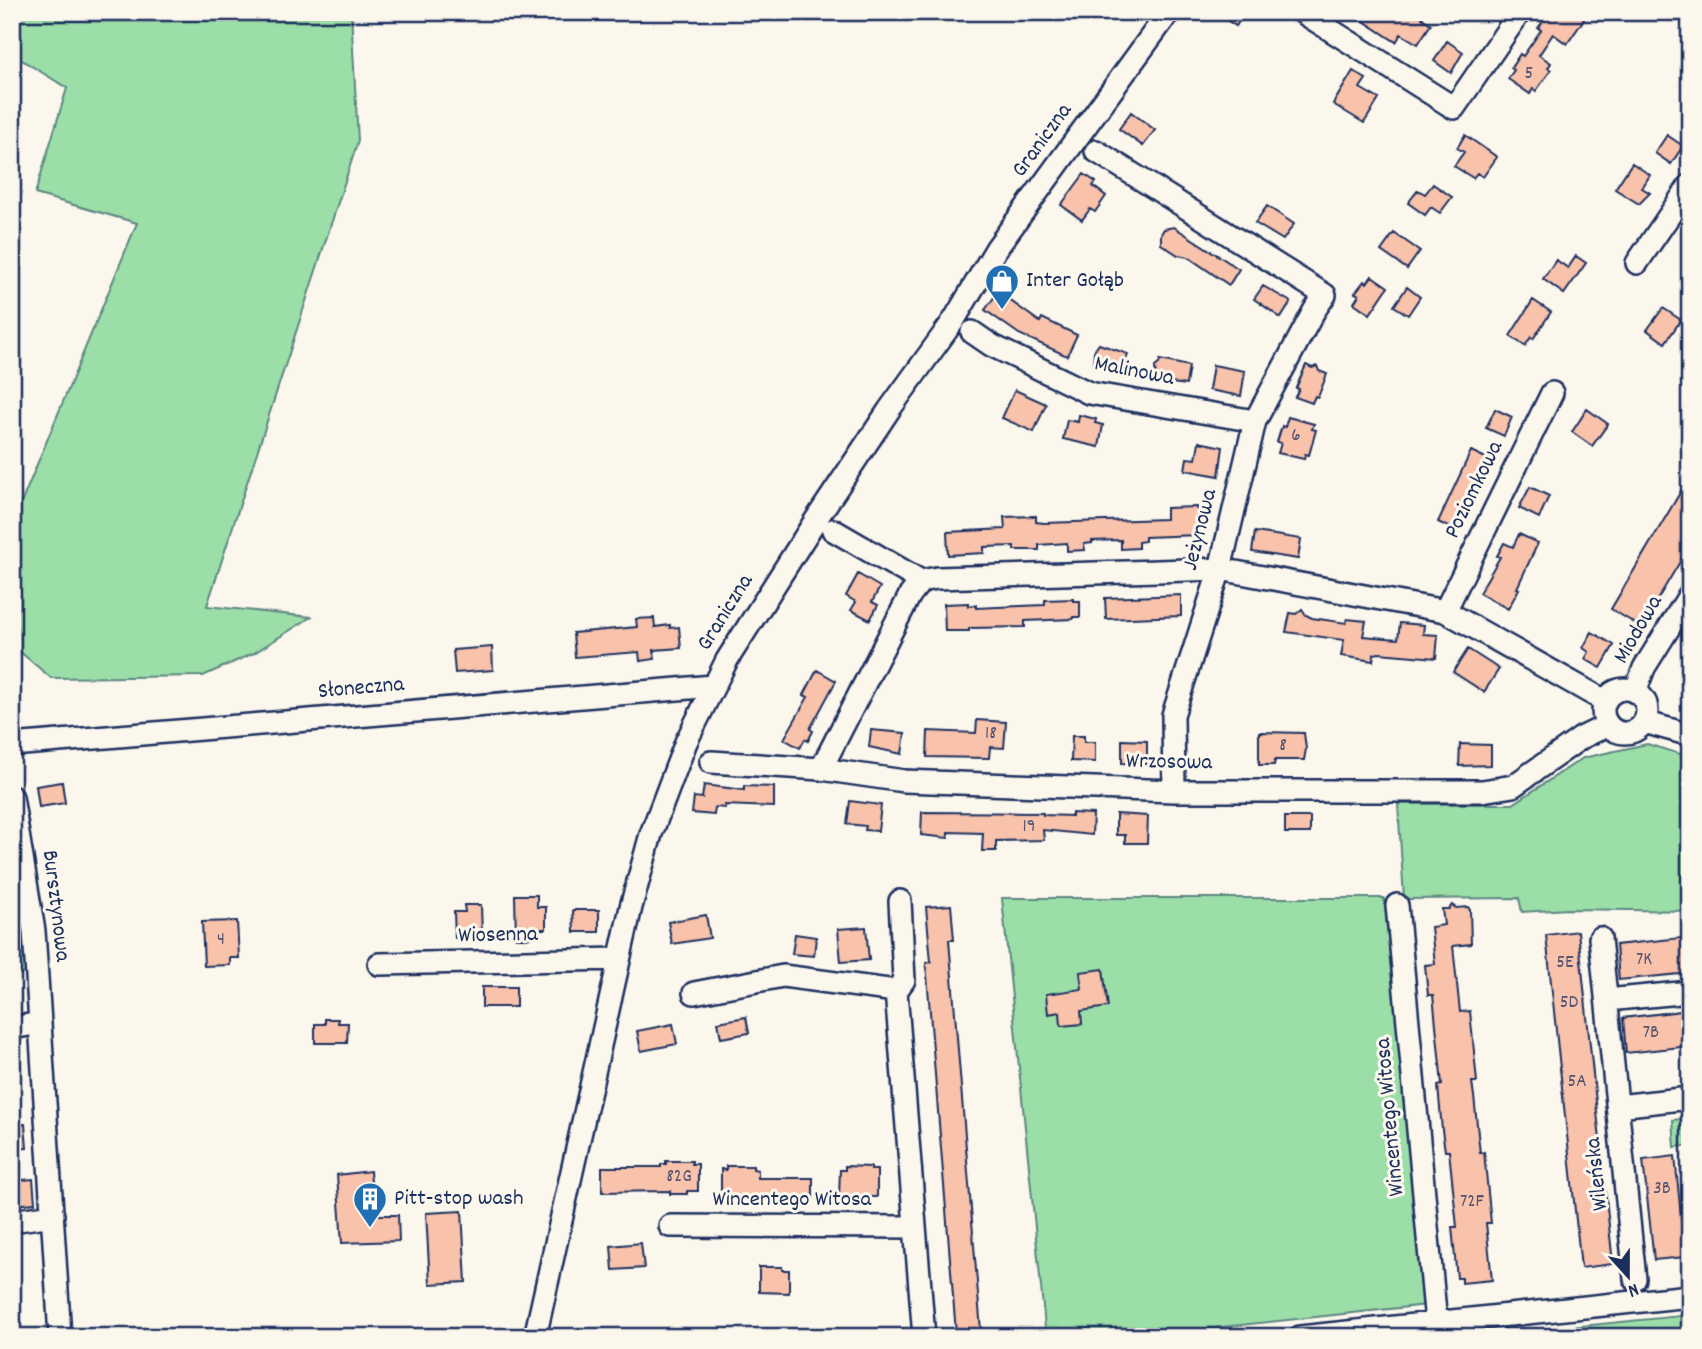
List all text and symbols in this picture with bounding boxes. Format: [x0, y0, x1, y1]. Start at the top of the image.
house number: 5 [1525, 61, 1533, 88]
street label: Graniczna [1005, 96, 1082, 185]
shop icon: Inter Gołąb [983, 262, 1021, 311]
place label: Inter Gołąb [1026, 265, 1124, 298]
street label: Malinowa [1091, 348, 1178, 396]
house number: 6 [1291, 423, 1301, 450]
street label: Poziomkowa [1437, 435, 1513, 544]
street label: Jeżynowa [1175, 485, 1227, 574]
street label: Graniczna [689, 567, 763, 658]
street label: Miodowa [1606, 588, 1673, 671]
street label: Słoneczna [317, 669, 407, 709]
house number: 18 [985, 721, 997, 748]
house number: 8 [1279, 733, 1287, 760]
street label: Wrzosowa [1126, 746, 1214, 780]
house number: 19 [1023, 814, 1035, 841]
street label: Bursztynowa [32, 848, 78, 965]
street label: Wiosenna [458, 919, 539, 953]
house number: 4 [217, 927, 225, 954]
house number: 7K [1636, 947, 1652, 974]
house number: 5E [1556, 950, 1574, 977]
house number: 5D [1560, 990, 1578, 1017]
house number: 7B [1643, 1020, 1659, 1047]
street label: Wincentego Witosa [1368, 1035, 1414, 1198]
house number: 5A [1567, 1069, 1587, 1096]
street label: Wileńska [1578, 1135, 1618, 1212]
house number: 82G [666, 1164, 692, 1191]
house number: 3B [1653, 1176, 1671, 1203]
building icon: Pitt-stop wash [351, 1180, 389, 1229]
place label: Pitt-stop wash [394, 1183, 524, 1216]
street label: Wincentego Witosa [713, 1184, 873, 1217]
house number: 72F [1460, 1189, 1485, 1216]
north arrow [1594, 1240, 1664, 1310]
text: N [1624, 1274, 1642, 1303]

